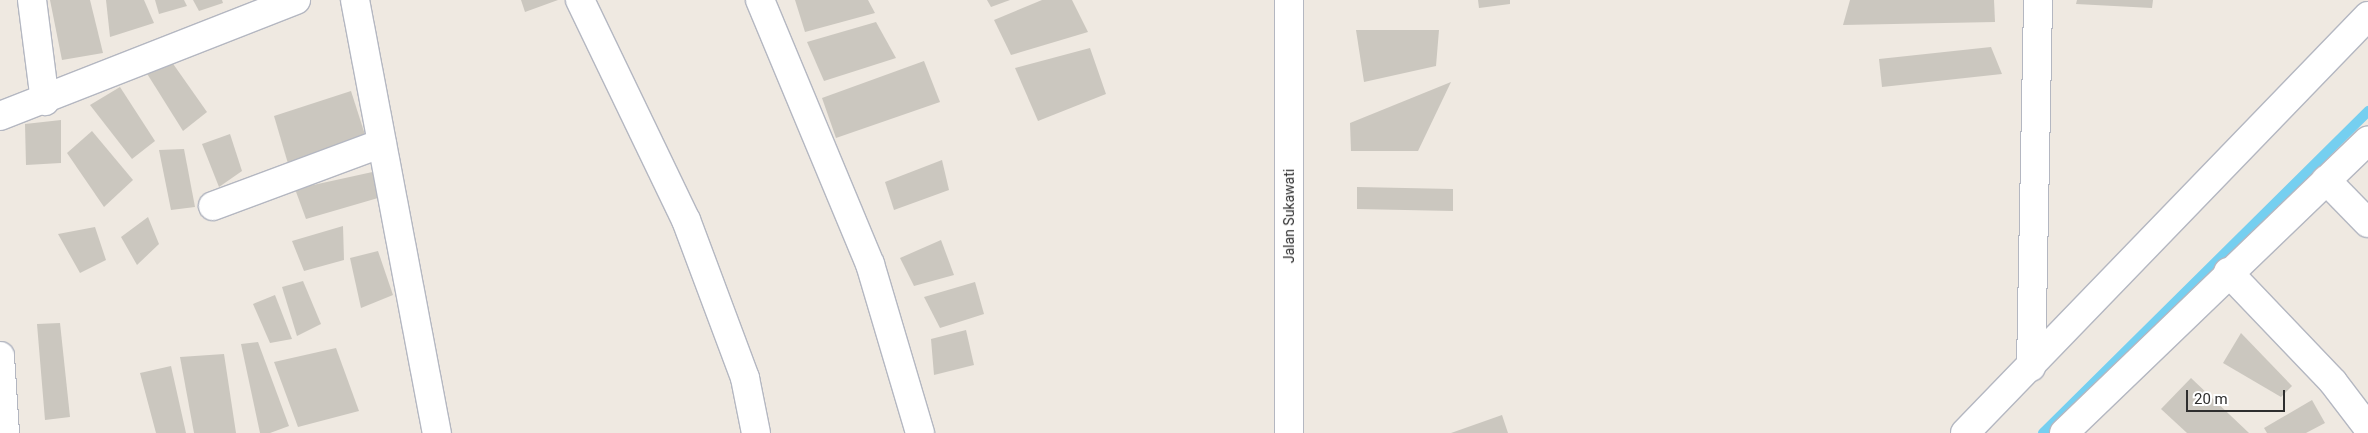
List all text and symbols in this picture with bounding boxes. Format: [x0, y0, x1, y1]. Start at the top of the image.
street label: Jalan Sukawati [1281, 169, 1297, 263]
scale bar [2188, 380, 2287, 412]
text: 20 m [2194, 390, 2228, 408]

